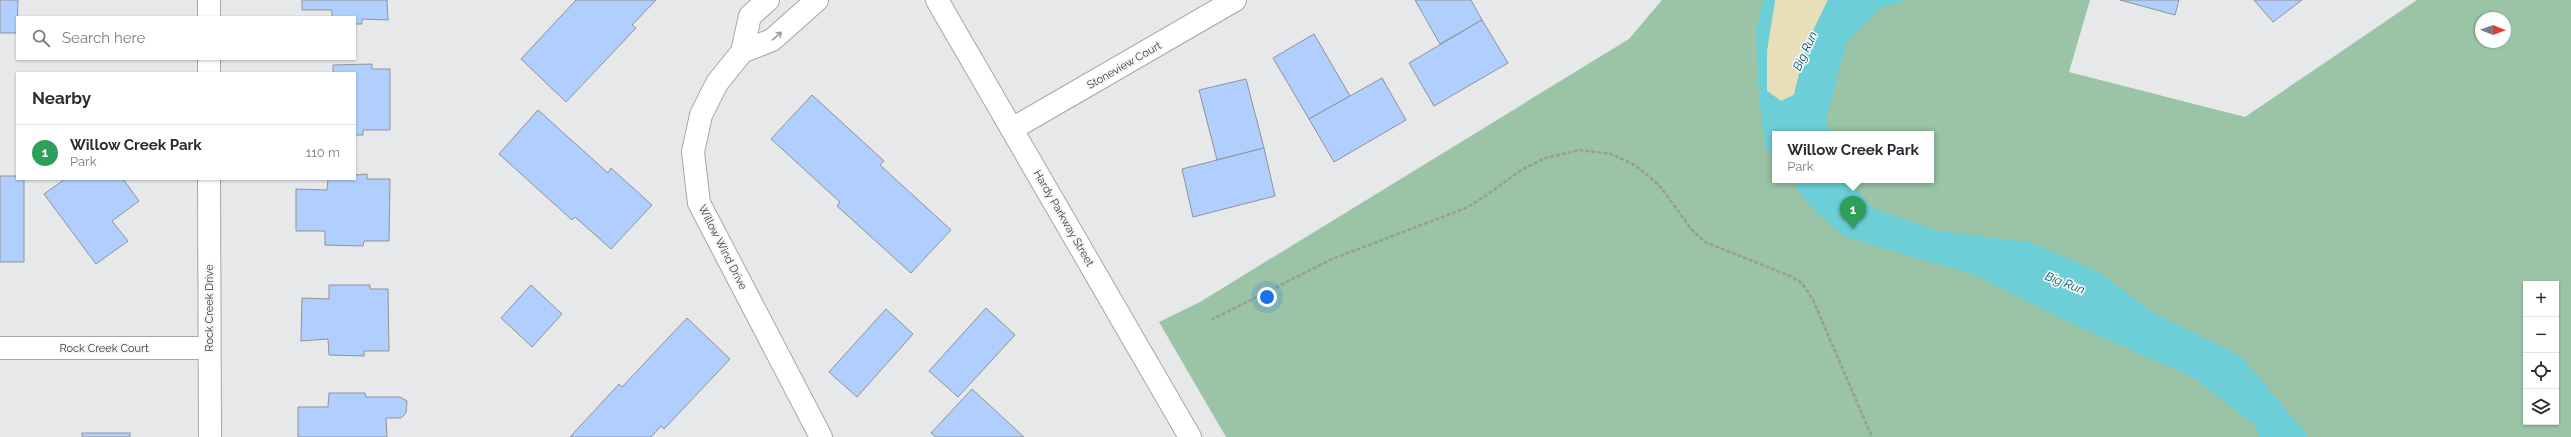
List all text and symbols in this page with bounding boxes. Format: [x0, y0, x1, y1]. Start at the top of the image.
north arrow [2475, 12, 2511, 48]
search box [16, 16, 356, 60]
icon: search [30, 27, 52, 49]
text: Search here [62, 29, 145, 47]
water label: Big Run [1790, 29, 1820, 73]
one-way arrow [772, 32, 782, 41]
street label: Stoneview Court [1085, 39, 1164, 92]
text: Nearby [32, 88, 91, 108]
popup [1772, 131, 1934, 183]
text: Willow Creek Park [70, 136, 202, 154]
text: Willow Creek Park [1787, 141, 1919, 159]
text: 1 [42, 145, 48, 160]
text: 110 m [306, 145, 340, 160]
text: Park [70, 154, 97, 169]
text: Park [1787, 159, 1814, 174]
street label: Hardy Parkway Street [1031, 168, 1097, 269]
pin: 1 [1840, 196, 1866, 229]
street label: Willow Wind Drive [696, 203, 750, 292]
street label: Rock Creek Drive [203, 264, 216, 352]
water label: Big Run [2043, 269, 2087, 297]
map controls [2523, 281, 2559, 425]
button: + [2523, 281, 2559, 317]
your location [1257, 287, 1277, 307]
button: − [2523, 317, 2559, 353]
street label: Rock Creek Court [59, 342, 149, 355]
button: locate [2523, 353, 2559, 389]
button: layers [2523, 389, 2559, 425]

